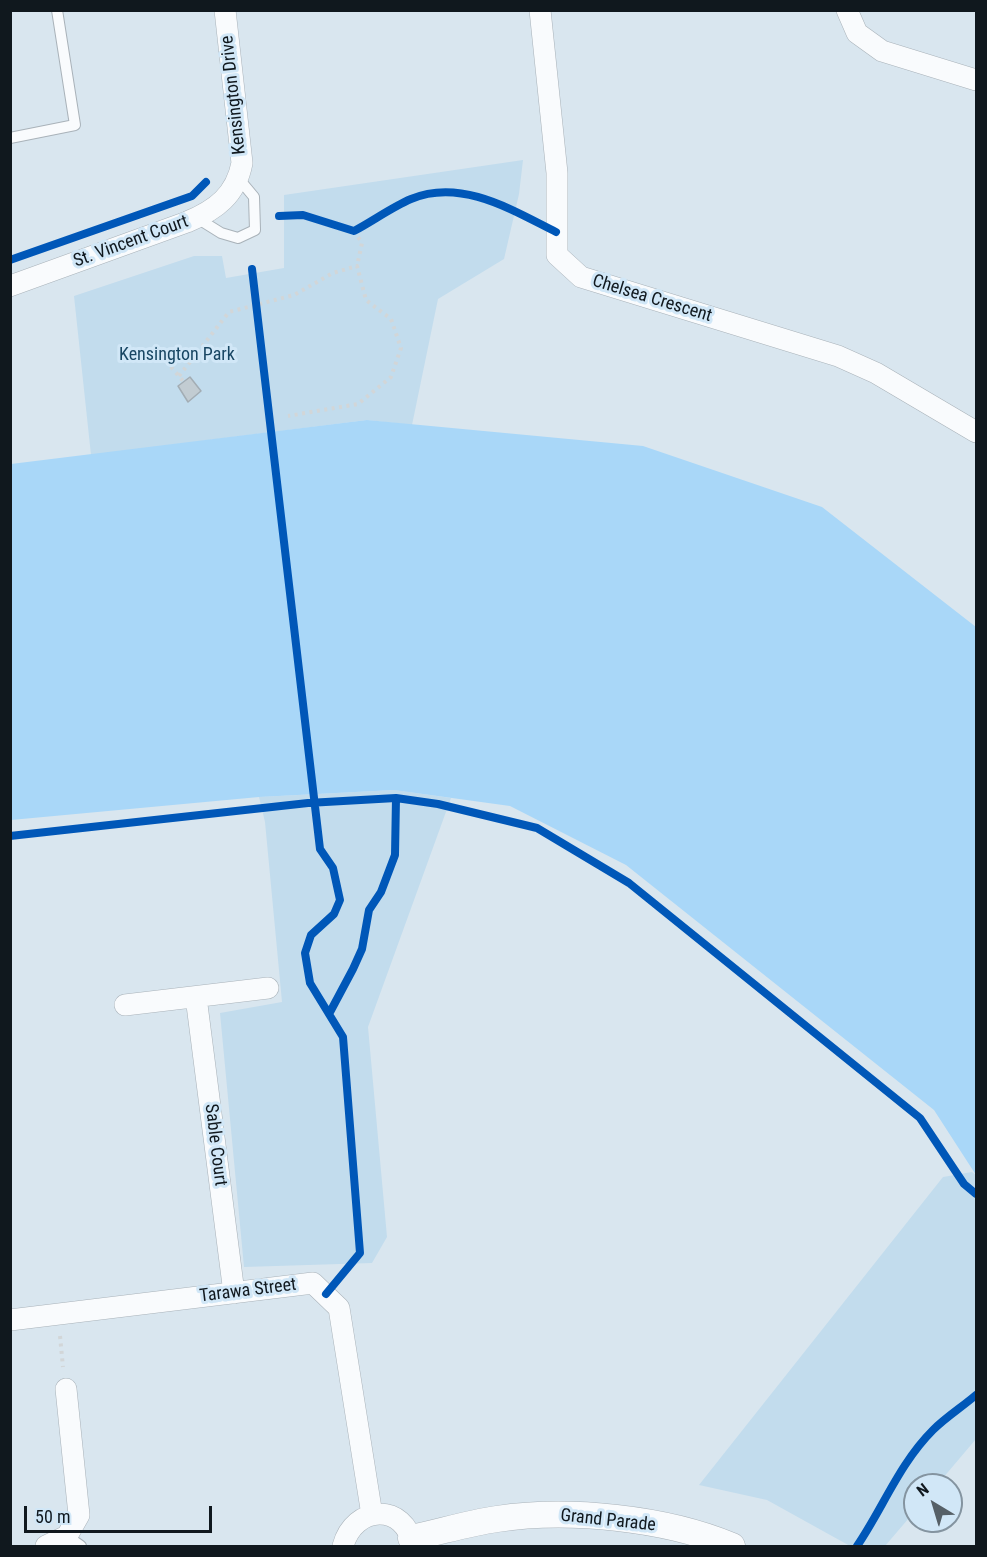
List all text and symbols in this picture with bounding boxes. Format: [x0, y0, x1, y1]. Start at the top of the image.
street label: Kensington Drive [217, 34, 251, 156]
street label: St. Vincent Court [71, 211, 191, 273]
street label: Chelsea Crescent [590, 271, 714, 327]
park label: Kensington Park [119, 344, 235, 366]
street label: Sable Court [199, 1103, 231, 1187]
street label: Tarawa Street [198, 1274, 298, 1308]
north arrow [903, 1473, 963, 1533]
text: N [913, 1480, 933, 1501]
scale bar [27, 1494, 214, 1532]
street label: Grand Parade [559, 1505, 657, 1537]
text: 50 m [35, 1506, 70, 1527]

